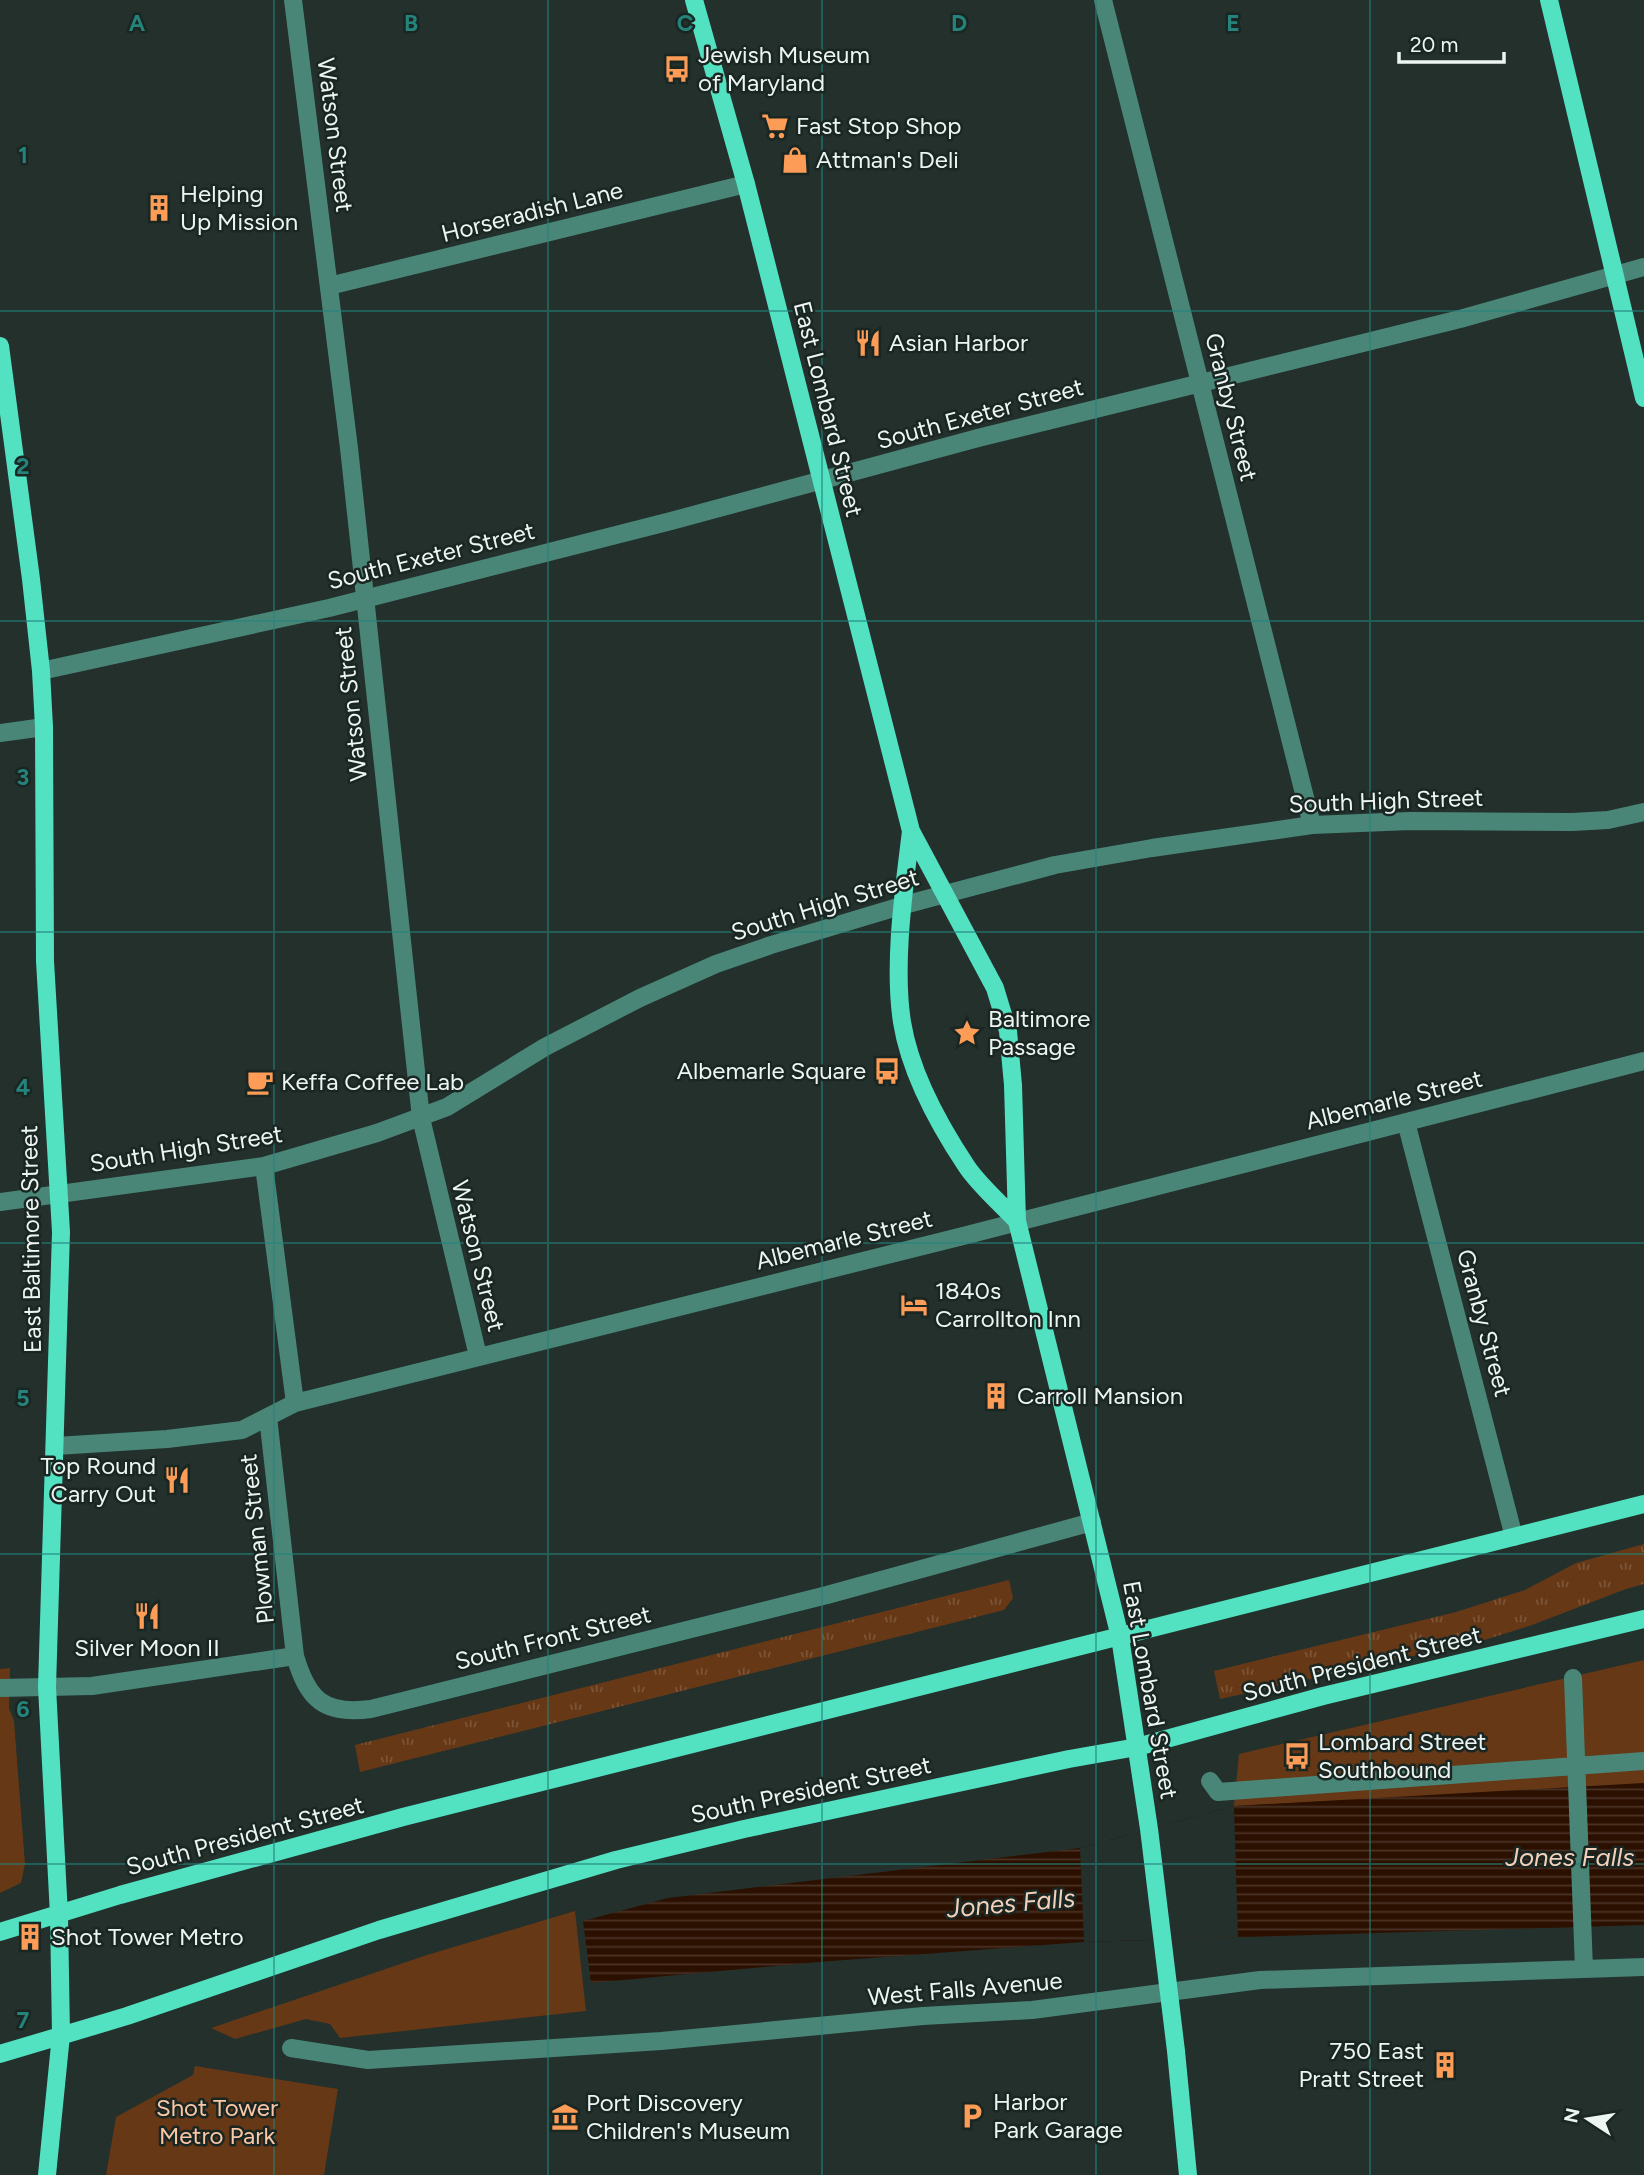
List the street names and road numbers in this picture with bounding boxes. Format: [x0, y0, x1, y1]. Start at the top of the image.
street label: Watson Street [312, 56, 359, 214]
street label: Horseradish Lane [438, 175, 626, 248]
street label: East Lombard Street [788, 298, 869, 520]
street label: Granby Street [1199, 330, 1264, 484]
street label: South Exeter Street [874, 372, 1086, 455]
street label: South Exeter Street [324, 516, 537, 595]
street label: Watson Street [328, 625, 373, 783]
street label: South High Street [1288, 783, 1484, 818]
street label: South High Street [728, 862, 922, 947]
street label: Albemarle Street [1303, 1064, 1485, 1135]
street label: South High Street [88, 1119, 284, 1178]
street label: East Baltimore Street [14, 1125, 47, 1353]
street label: Watson Street [446, 1177, 511, 1335]
street label: Albemarle Street [753, 1204, 935, 1275]
street label: Granby Street [1451, 1246, 1518, 1400]
street label: Plowman Street [233, 1453, 280, 1625]
street label: East Lombard Street [1117, 1579, 1184, 1801]
street label: South Front Street [452, 1599, 654, 1676]
street label: South President Street [1240, 1620, 1484, 1707]
street label: South President Street [688, 1750, 934, 1829]
street label: South President Street [123, 1790, 367, 1881]
street label: West Falls Avenue [866, 1966, 1064, 2011]

